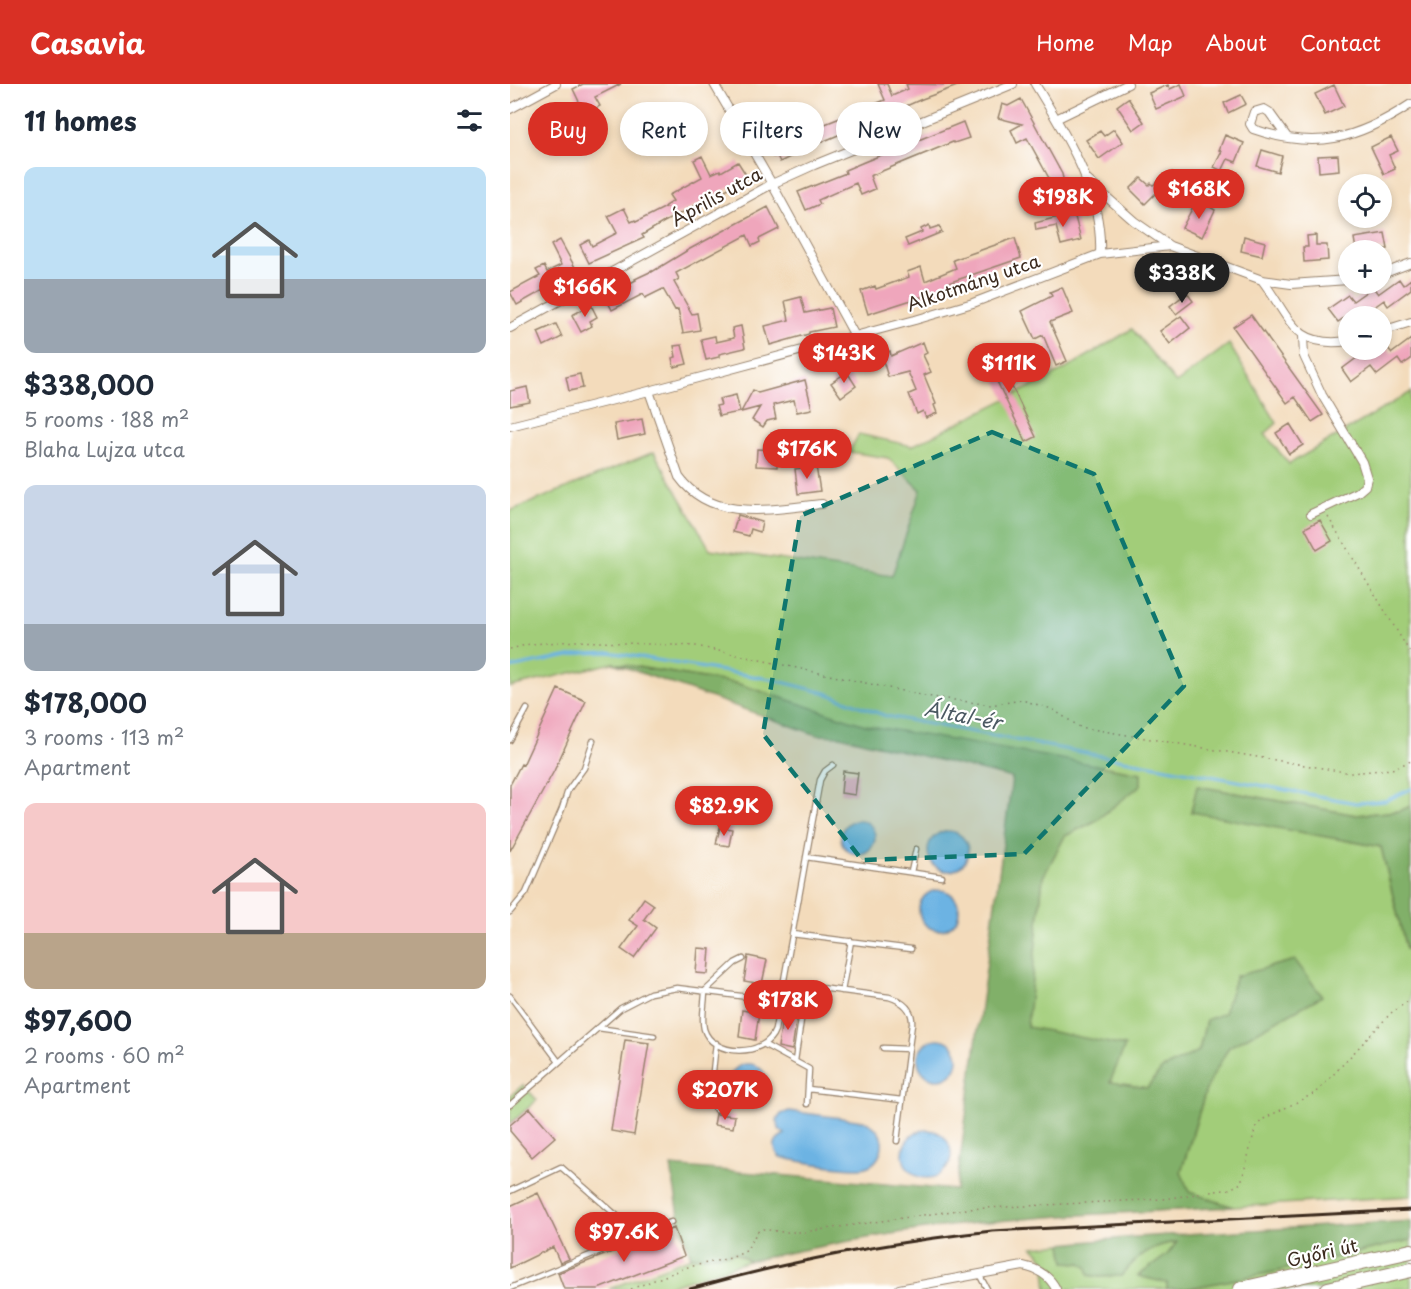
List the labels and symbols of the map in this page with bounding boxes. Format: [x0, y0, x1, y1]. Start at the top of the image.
street label: Április utca [665, 159, 767, 232]
pin: $168K [1157, 169, 1241, 220]
pin: $198K [1021, 177, 1105, 228]
street label: Alkotmány utca [903, 246, 1044, 317]
pin: $338K [1140, 253, 1224, 304]
pin: $166K [543, 267, 627, 318]
pin: $143K [802, 333, 886, 384]
pin: $111K [967, 343, 1051, 394]
pin: $176K [765, 429, 849, 480]
water label: Által-ér [922, 693, 1007, 738]
pin: $82.9K [675, 786, 773, 837]
pin: $178K [746, 980, 830, 1031]
pin: $207K [683, 1070, 767, 1121]
pin: $97.6K [575, 1212, 673, 1263]
street label: Győri út [1284, 1231, 1360, 1273]

